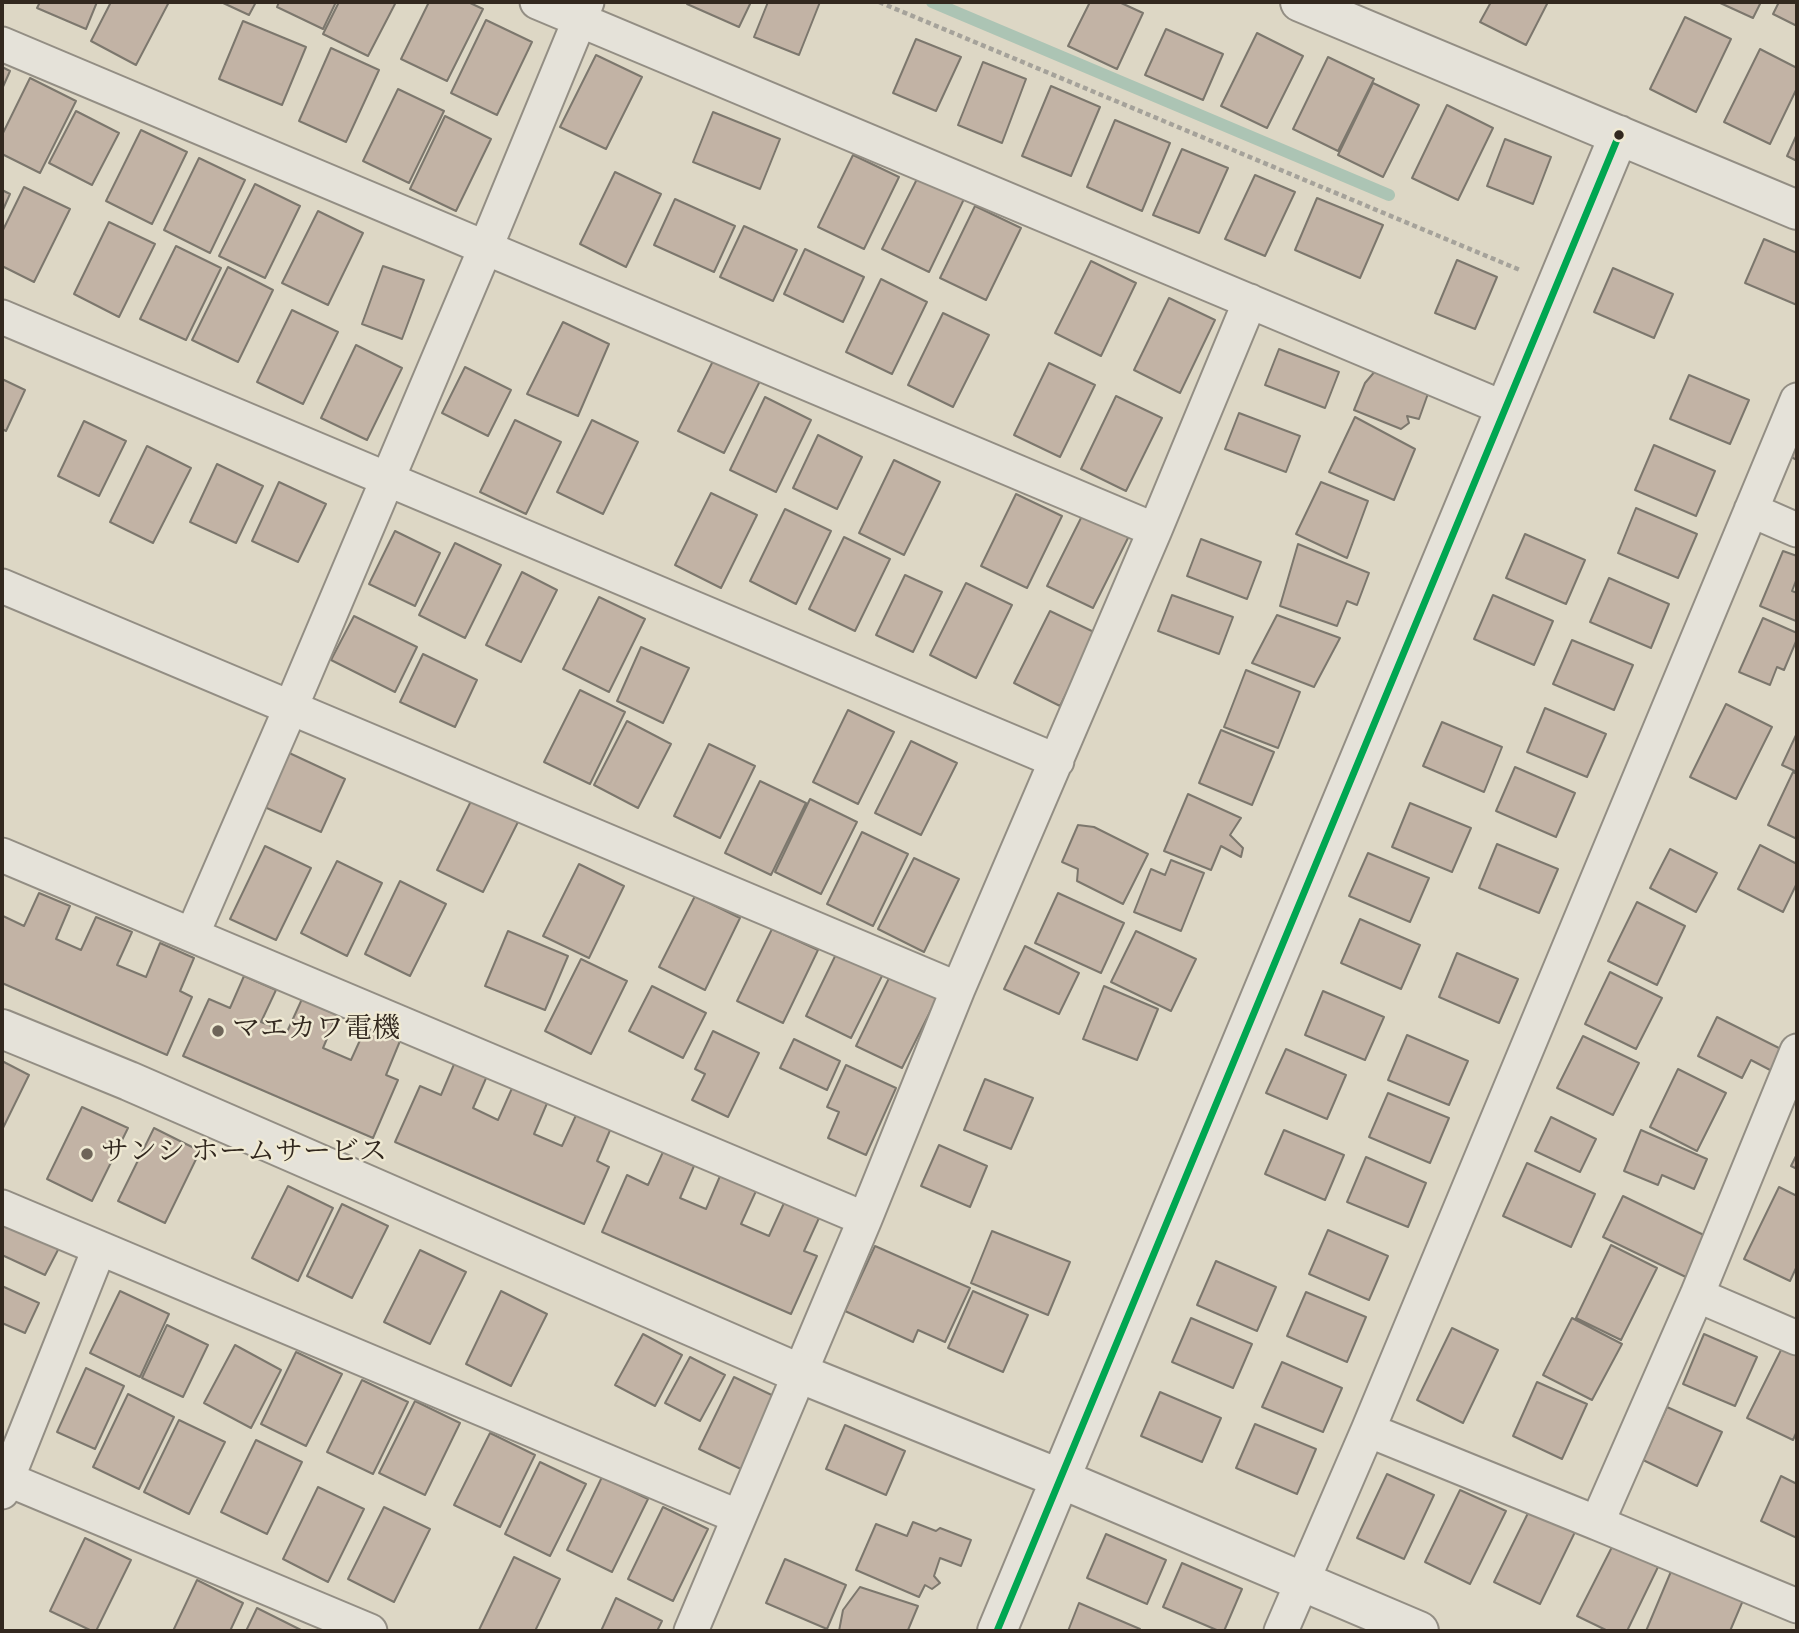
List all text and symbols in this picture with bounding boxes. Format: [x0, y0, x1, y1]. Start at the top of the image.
unlabelled marker [1612, 128, 1626, 142]
place label: マエカワ電機 [232, 1014, 400, 1048]
marker: マエカワ電機 [210, 1023, 226, 1039]
place label: サンシ ホームサービス [101, 1137, 387, 1171]
marker: サンシ ホームサービス [79, 1146, 95, 1162]

